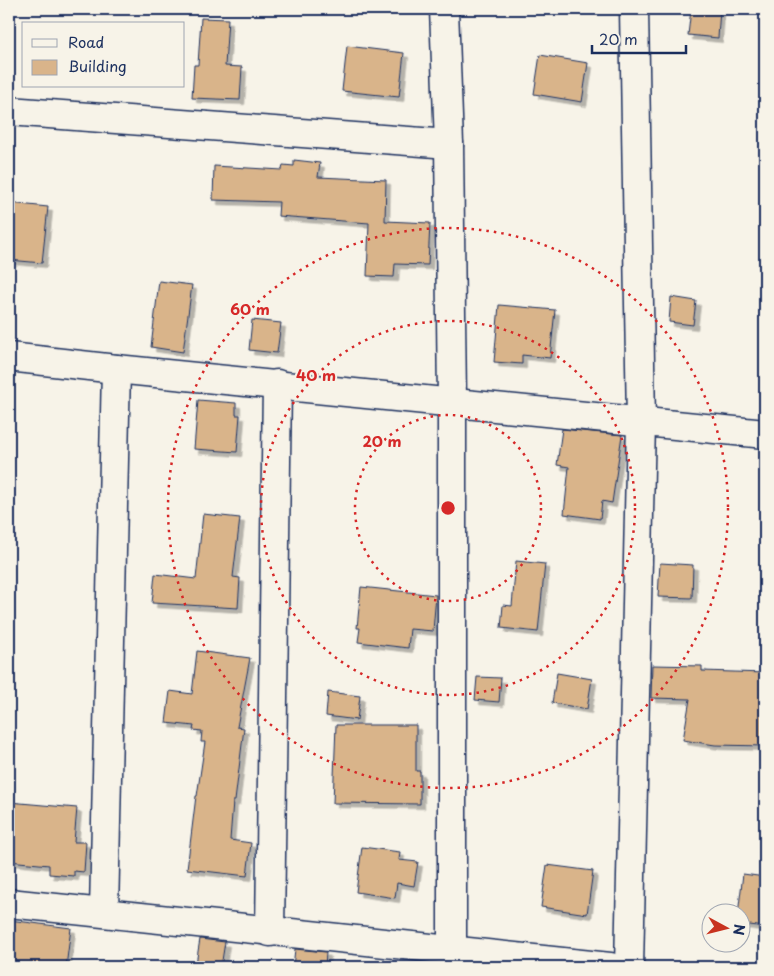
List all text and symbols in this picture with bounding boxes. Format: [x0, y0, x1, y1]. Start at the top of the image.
legend [22, 22, 185, 88]
scale bar [592, 22, 685, 54]
text: 20 m [599, 27, 638, 50]
text: Road [68, 30, 104, 53]
text: Building [68, 54, 127, 77]
text: 60 m [230, 297, 270, 320]
text: 40 m [296, 363, 336, 386]
text: 20 m [363, 429, 401, 452]
centre of rings [439, 499, 457, 517]
north arrow [702, 904, 752, 954]
text: N [728, 923, 750, 936]

